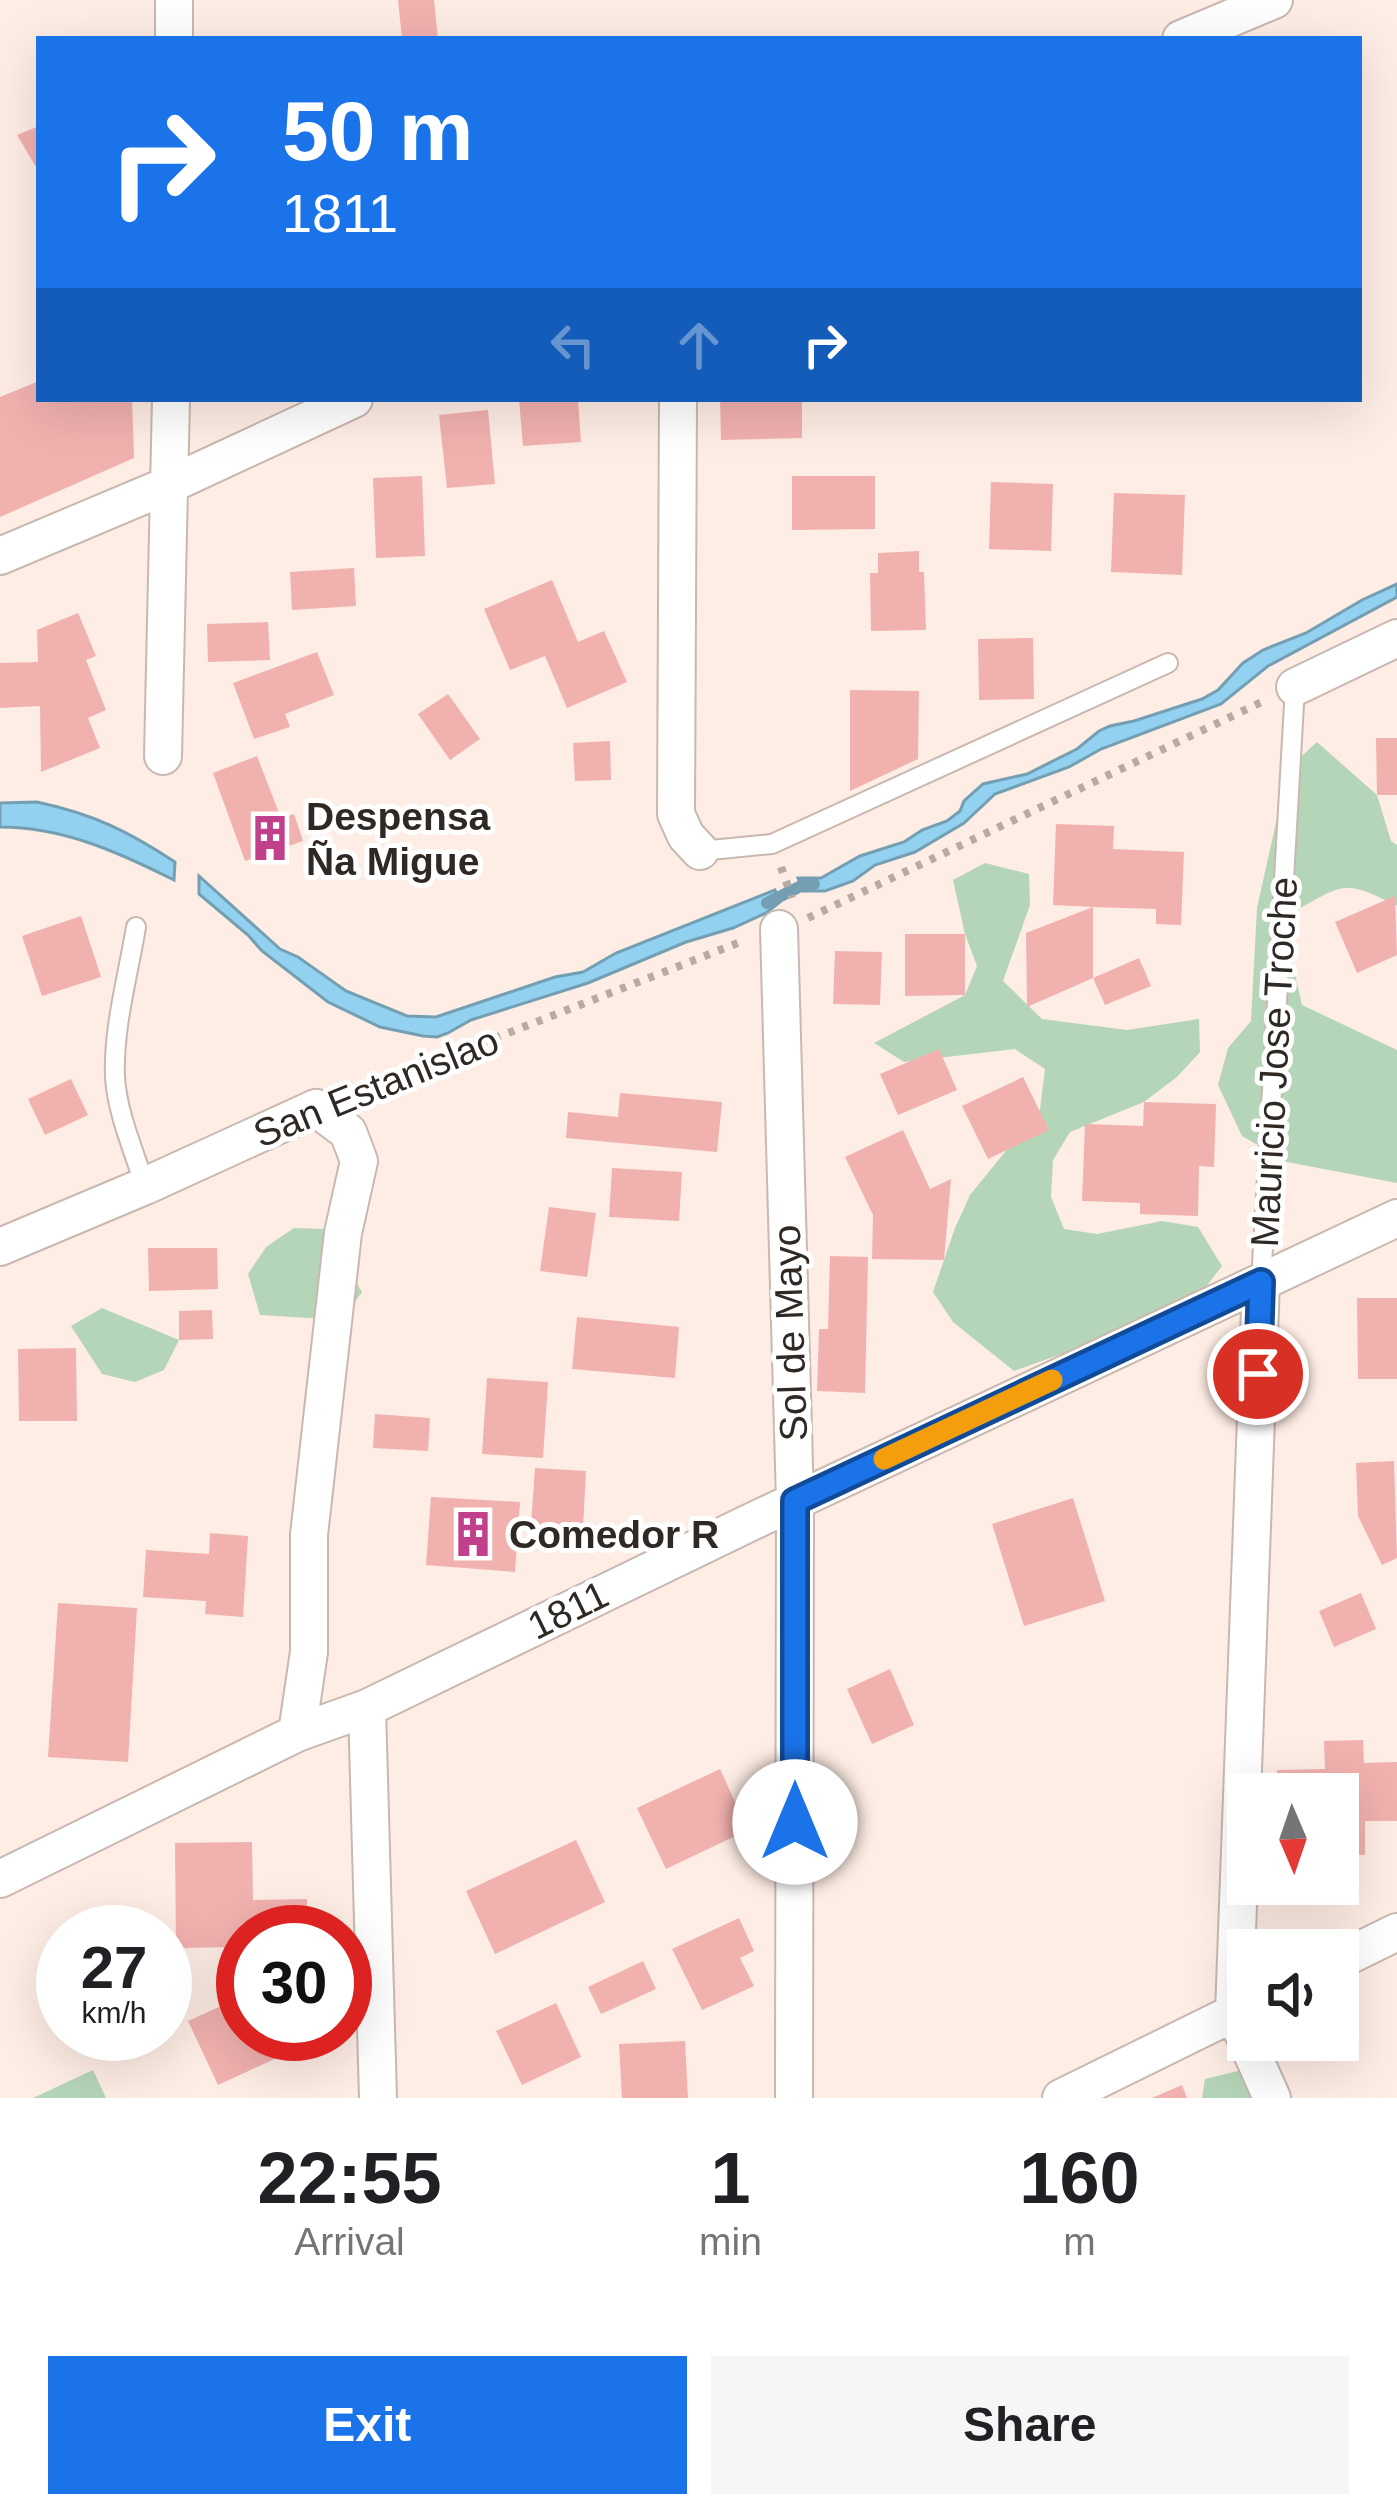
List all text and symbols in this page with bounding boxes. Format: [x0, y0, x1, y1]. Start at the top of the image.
icon: right [84, 84, 240, 240]
text: 50 m [282, 84, 473, 178]
text: 1811 [282, 183, 398, 243]
icon: left [540, 312, 606, 378]
icon: ahead [666, 312, 732, 378]
icon: right [792, 312, 858, 378]
place label: Despensa Ña Migue [306, 795, 491, 883]
building icon: Despensa Ña Migue [245, 813, 295, 863]
street label: Mauricio Jose Troche [1243, 876, 1305, 1248]
street label: San Estanislao [247, 1018, 505, 1156]
street label: Sol de Mayo [765, 1224, 815, 1442]
pin [1207, 1323, 1309, 1425]
icon: arrive [1225, 1341, 1291, 1407]
building icon: Comedor R [448, 1509, 498, 1559]
place label: Comedor R [509, 1513, 719, 1556]
street label: 1811 [521, 1572, 615, 1648]
position arrow [732, 1759, 858, 1885]
north arrow [1227, 1773, 1359, 1905]
map controls [1227, 1773, 1359, 2061]
speed limit sign: 30 [216, 1905, 372, 2061]
button: sound [1227, 1929, 1359, 2061]
text: 27 [81, 1934, 147, 2001]
text: km/h [81, 1996, 147, 2029]
text: 22:55 [257, 2138, 442, 2218]
text: 1 [710, 2138, 751, 2218]
text: 160 [1019, 2138, 1140, 2218]
text: Arrival [294, 2220, 405, 2263]
text: min [699, 2220, 762, 2263]
text: m [1063, 2220, 1096, 2263]
button: Exit [48, 2356, 687, 2494]
button: Share [711, 2356, 1349, 2494]

